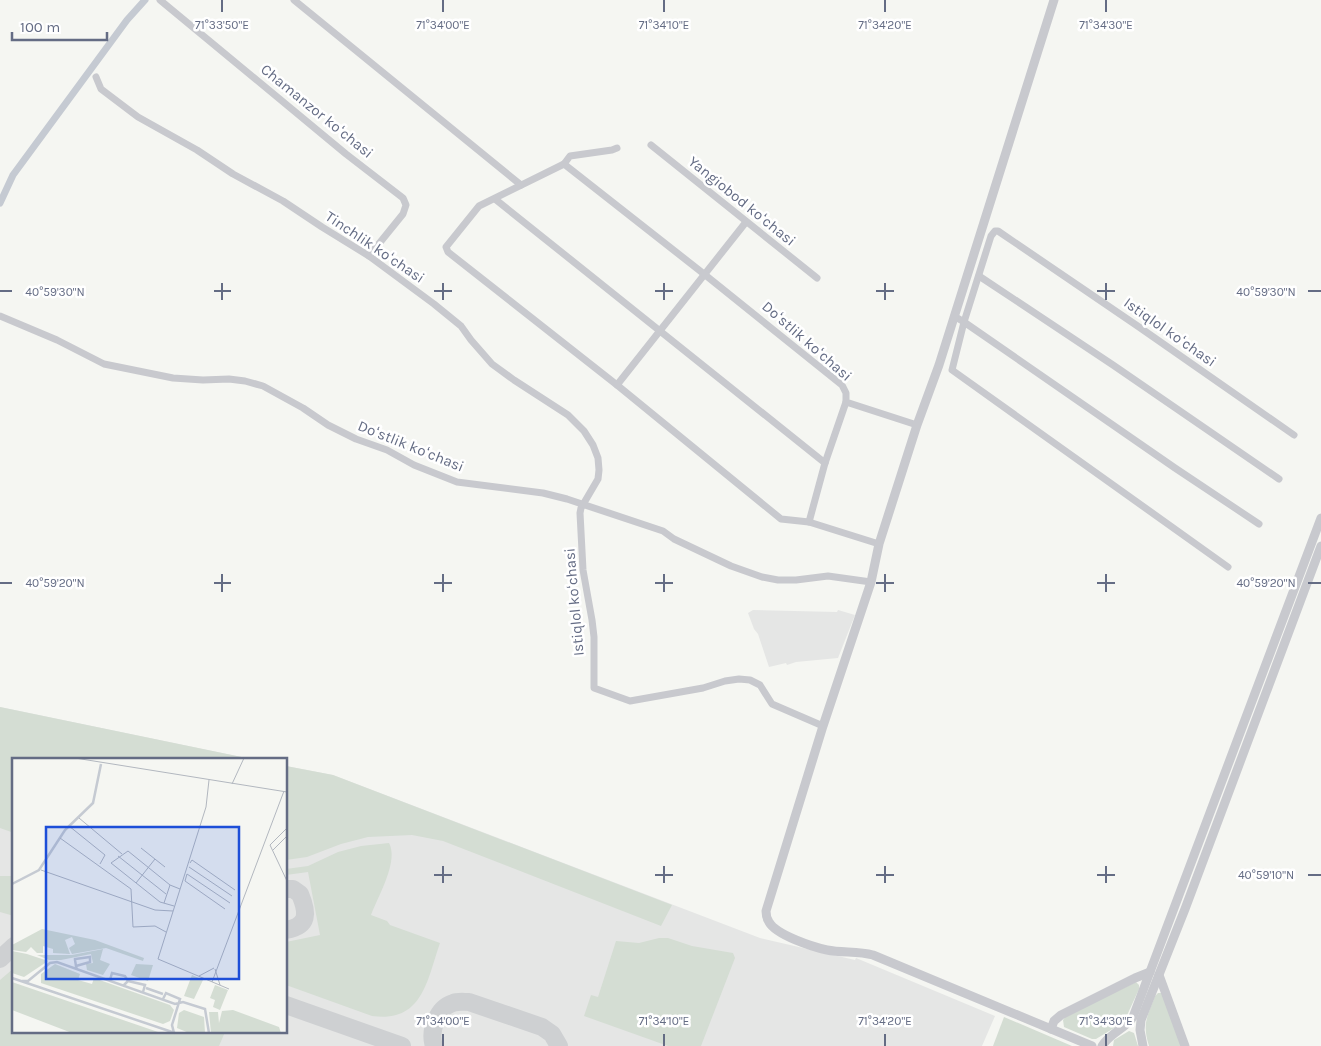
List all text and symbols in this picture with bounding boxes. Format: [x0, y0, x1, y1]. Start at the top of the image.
scale bar [12, 10, 108, 42]
text: 100 m [20, 18, 60, 36]
text: 71°33'50"E [195, 18, 249, 32]
text: 71°34'00"E [416, 18, 470, 32]
text: 71°34'10"E [639, 18, 689, 32]
text: 71°34'20"E [858, 18, 912, 32]
text: 71°34'30"E [1079, 18, 1133, 32]
street label: Chamanzor koʻchasi [257, 60, 377, 162]
street label: Yangiobod koʻchasi [685, 152, 799, 250]
street label: Tinchlik koʻchasi [322, 207, 428, 287]
text: 40°59'30"N [25, 285, 85, 299]
text: 40°59'30"N [1236, 285, 1296, 299]
street label: Istiqlol koʻchasi [1120, 294, 1220, 370]
street label: Doʻstlik koʻchasi [758, 297, 856, 385]
street label: Doʻstlik koʻchasi [355, 416, 467, 476]
street label: Istiqlol koʻchasi [560, 547, 588, 657]
text: 40°59'20"N [25, 576, 85, 590]
text: 40°59'20"N [1236, 576, 1296, 590]
inset map [12, 758, 288, 1034]
text: 40°59'10"N [1238, 868, 1294, 882]
text: 71°34'00"E [416, 1014, 470, 1028]
text: 71°34'10"E [639, 1014, 689, 1028]
text: 71°34'20"E [858, 1014, 912, 1028]
text: 71°34'30"E [1079, 1014, 1133, 1028]

